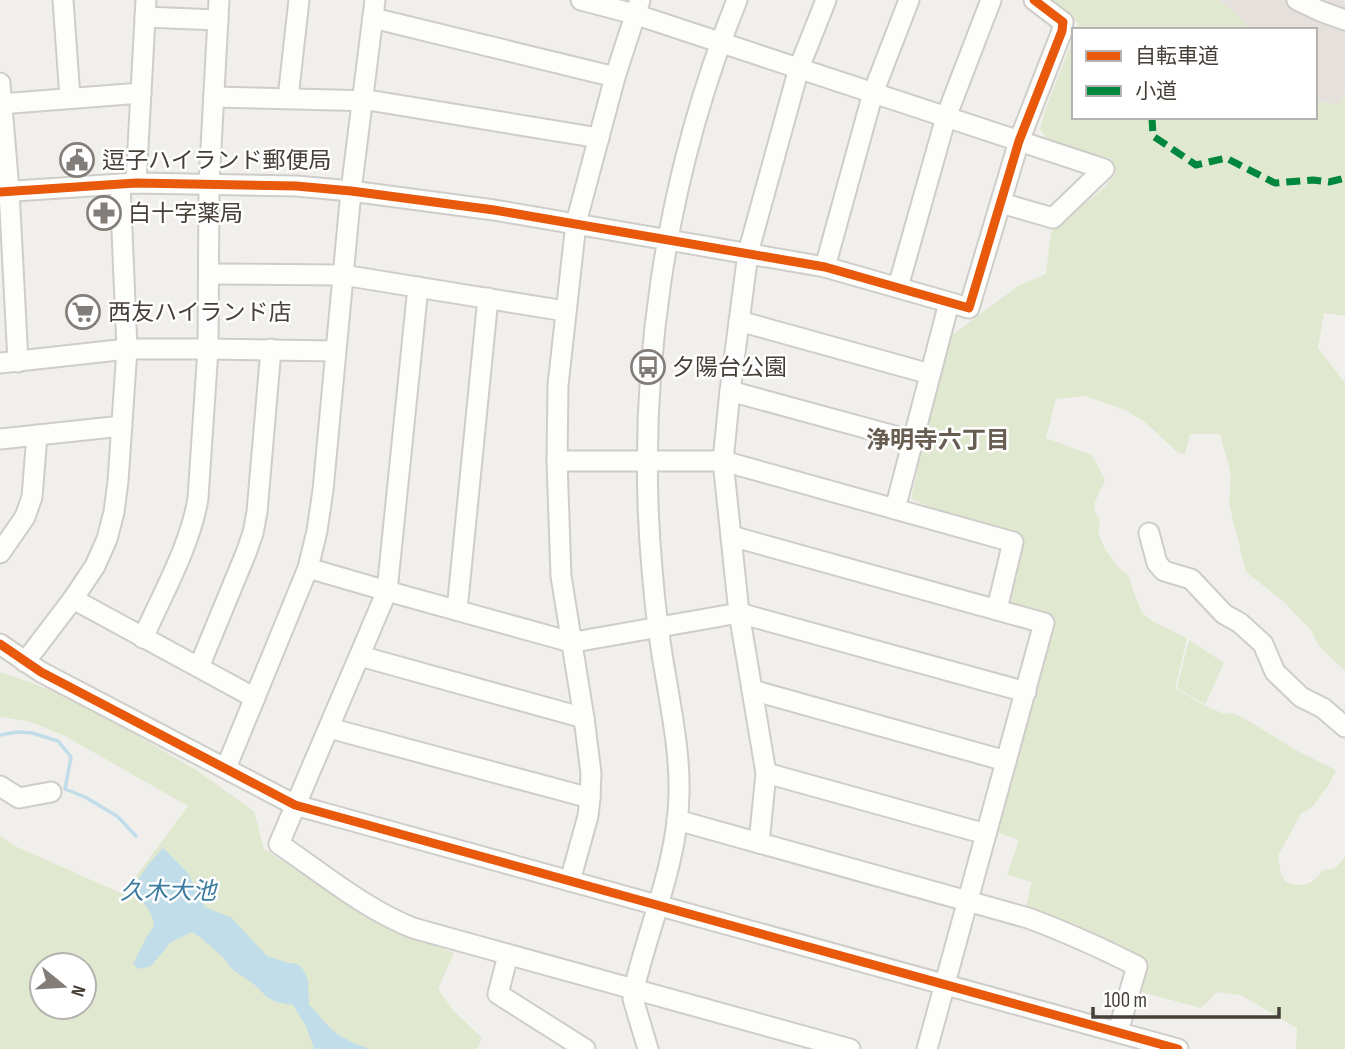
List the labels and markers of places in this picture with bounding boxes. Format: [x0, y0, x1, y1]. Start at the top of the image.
public building icon: 逗子ハイランド郵便局 [58, 141, 96, 179]
place label: 逗子ハイランド郵便局 [102, 147, 332, 175]
pharmacy icon: 白十字薬局 [85, 194, 123, 232]
place label: 白十字薬局 [128, 200, 243, 228]
supermarket icon: 西友ハイランド店 [64, 293, 102, 331]
place label: 西友ハイランド店 [108, 299, 292, 327]
bus stop icon: 夕陽台公園 [629, 348, 667, 386]
place label: 夕陽台公園 [672, 354, 787, 382]

